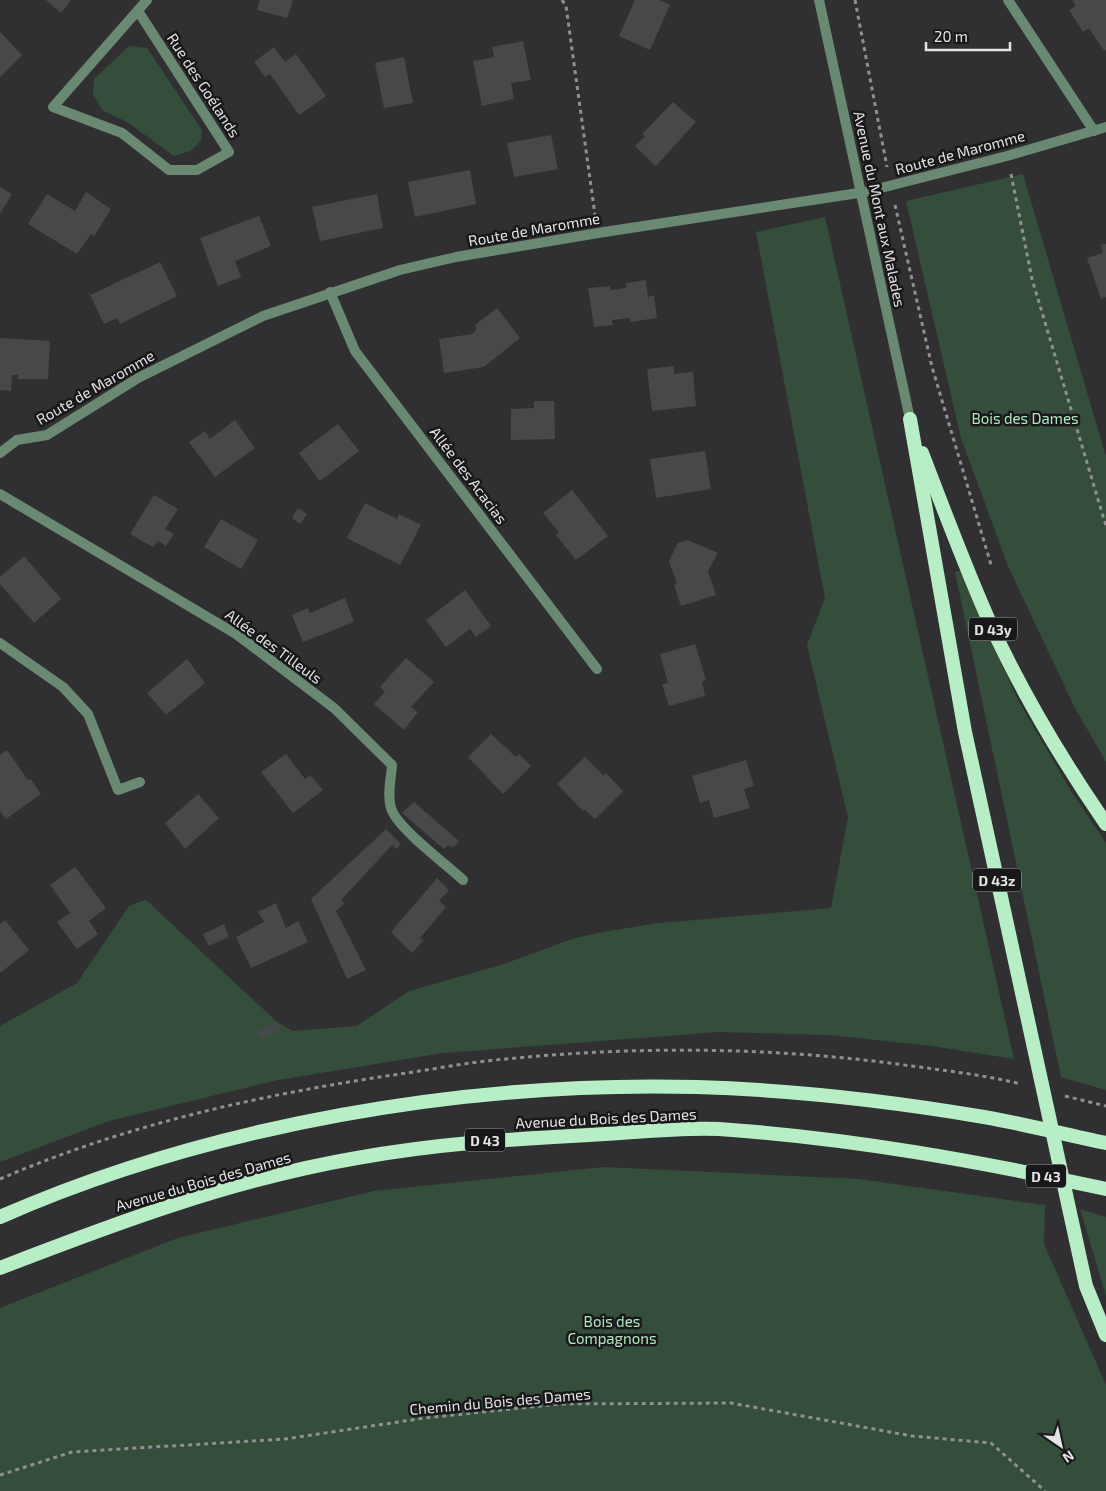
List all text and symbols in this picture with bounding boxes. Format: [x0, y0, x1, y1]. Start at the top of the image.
scale bar [926, 20, 1010, 52]
text: 20 m [934, 27, 968, 45]
street label: Rue des Goélands [164, 30, 244, 140]
street label: Avenue du Mont aux Malades [850, 109, 910, 309]
street label: Route de Maromme [893, 126, 1027, 178]
street label: Route de Maromme [467, 209, 601, 249]
street label: Route de Maromme [33, 346, 157, 428]
park label: Bois des Dames [971, 409, 1079, 427]
street label: Allée des Acacias [427, 423, 511, 527]
street label: Allée des Tilleuls [222, 605, 326, 687]
road number: D 43y [969, 618, 1017, 640]
road number: D 43z [973, 868, 1021, 892]
street label: Avenue du Bois des Dames [515, 1104, 697, 1132]
road number: D 43 [465, 1128, 505, 1152]
street label: Avenue du Bois des Dames [113, 1147, 293, 1215]
road number: D 43 [1026, 1164, 1066, 1188]
park label: Bois des Compagnons [567, 1312, 657, 1347]
street label: Chemin du Bois des Dames [409, 1384, 591, 1418]
north arrow [1036, 1421, 1086, 1471]
text: N [1060, 1447, 1077, 1467]

